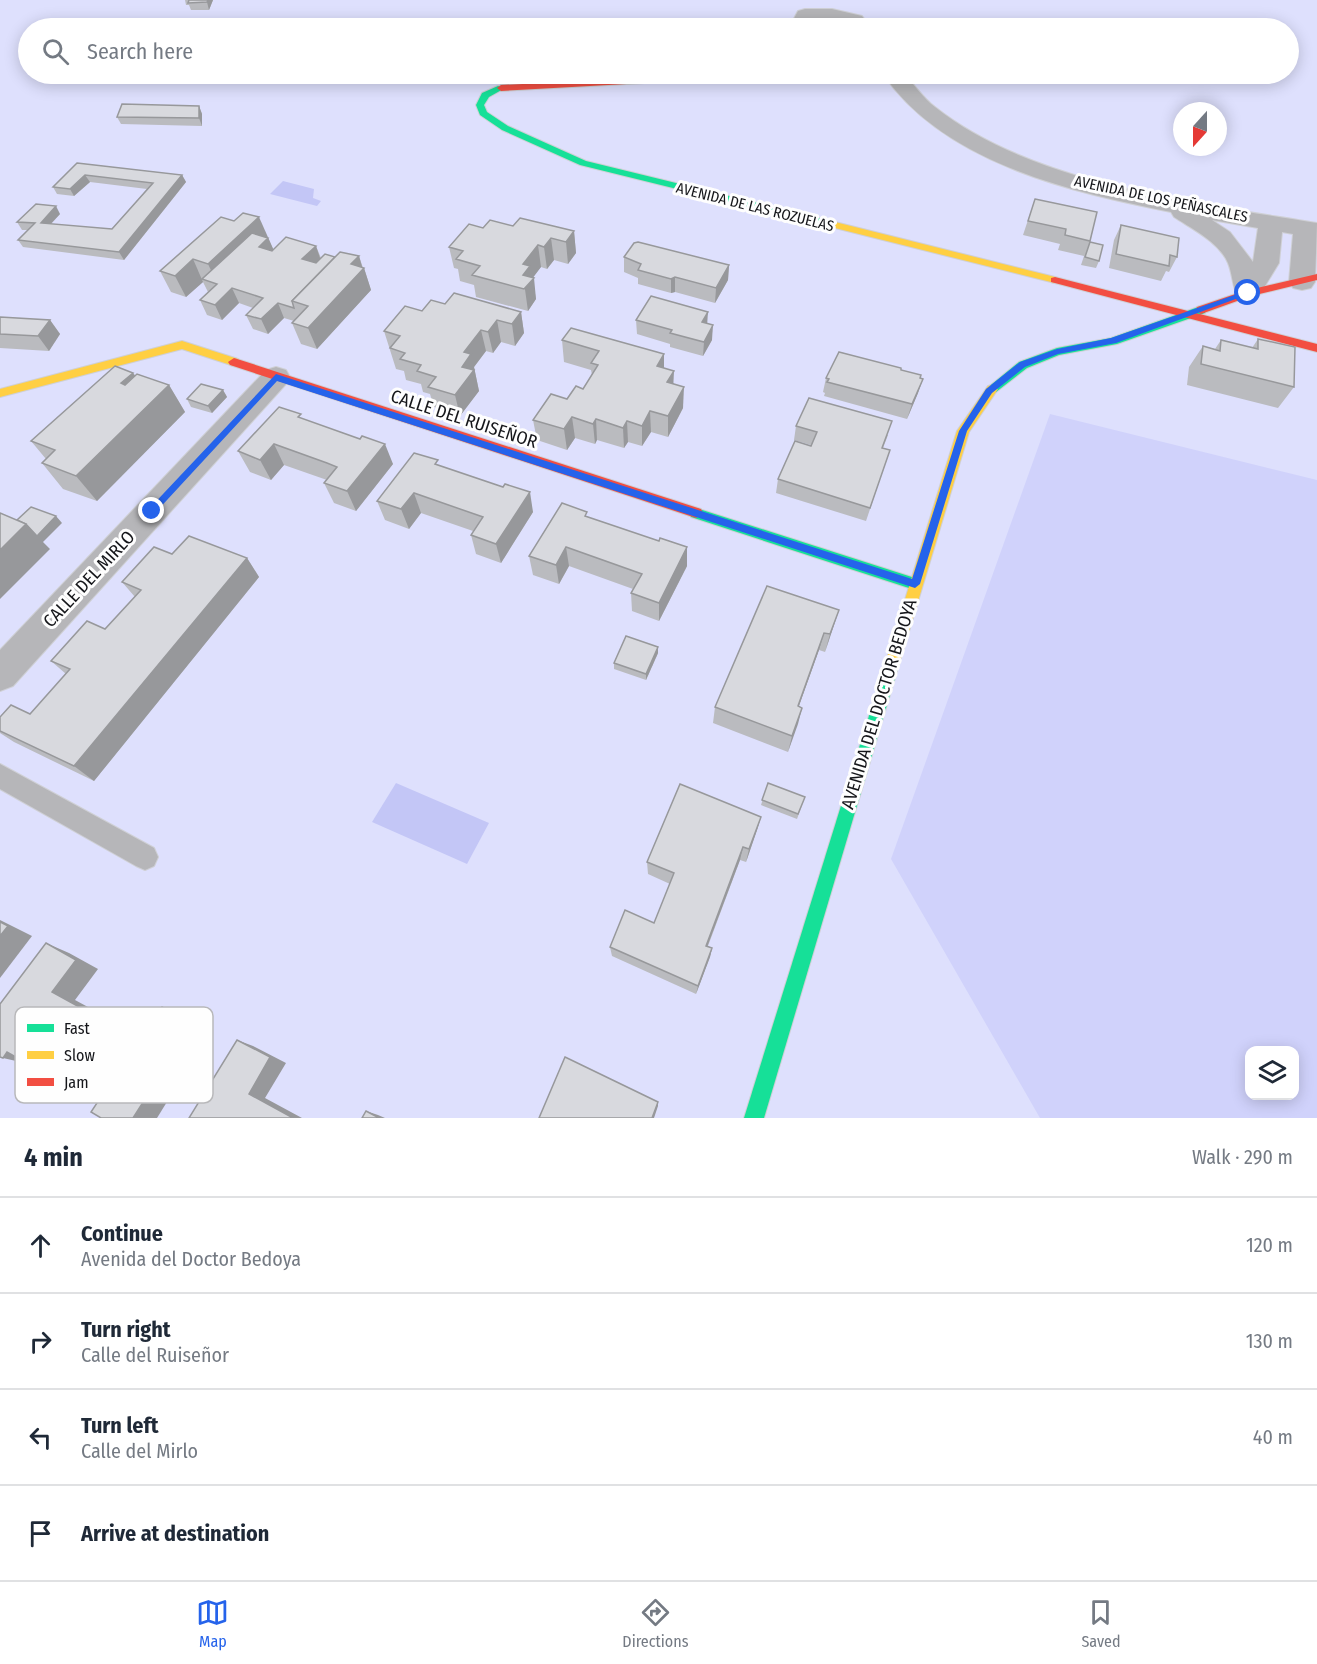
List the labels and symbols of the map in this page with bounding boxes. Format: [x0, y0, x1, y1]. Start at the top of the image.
north arrow [1173, 102, 1227, 156]
street label: AVENIDA DE LOS PEÑASCALES [1073, 172, 1249, 226]
street label: AVENIDA DE LAS ROZUELAS [674, 179, 836, 235]
route start [1234, 279, 1260, 305]
street label: CALLE DEL RUISEÑOR [388, 385, 540, 453]
route end [138, 497, 164, 523]
street label: CALLE DEL MIRLO [39, 526, 139, 632]
street label: AVENIDA DEL DOCTOR BEDOYA [837, 596, 922, 812]
legend [15, 1007, 213, 1103]
text: Fast [64, 1019, 91, 1038]
text: Slow [64, 1046, 95, 1065]
text: Jam [64, 1073, 89, 1092]

